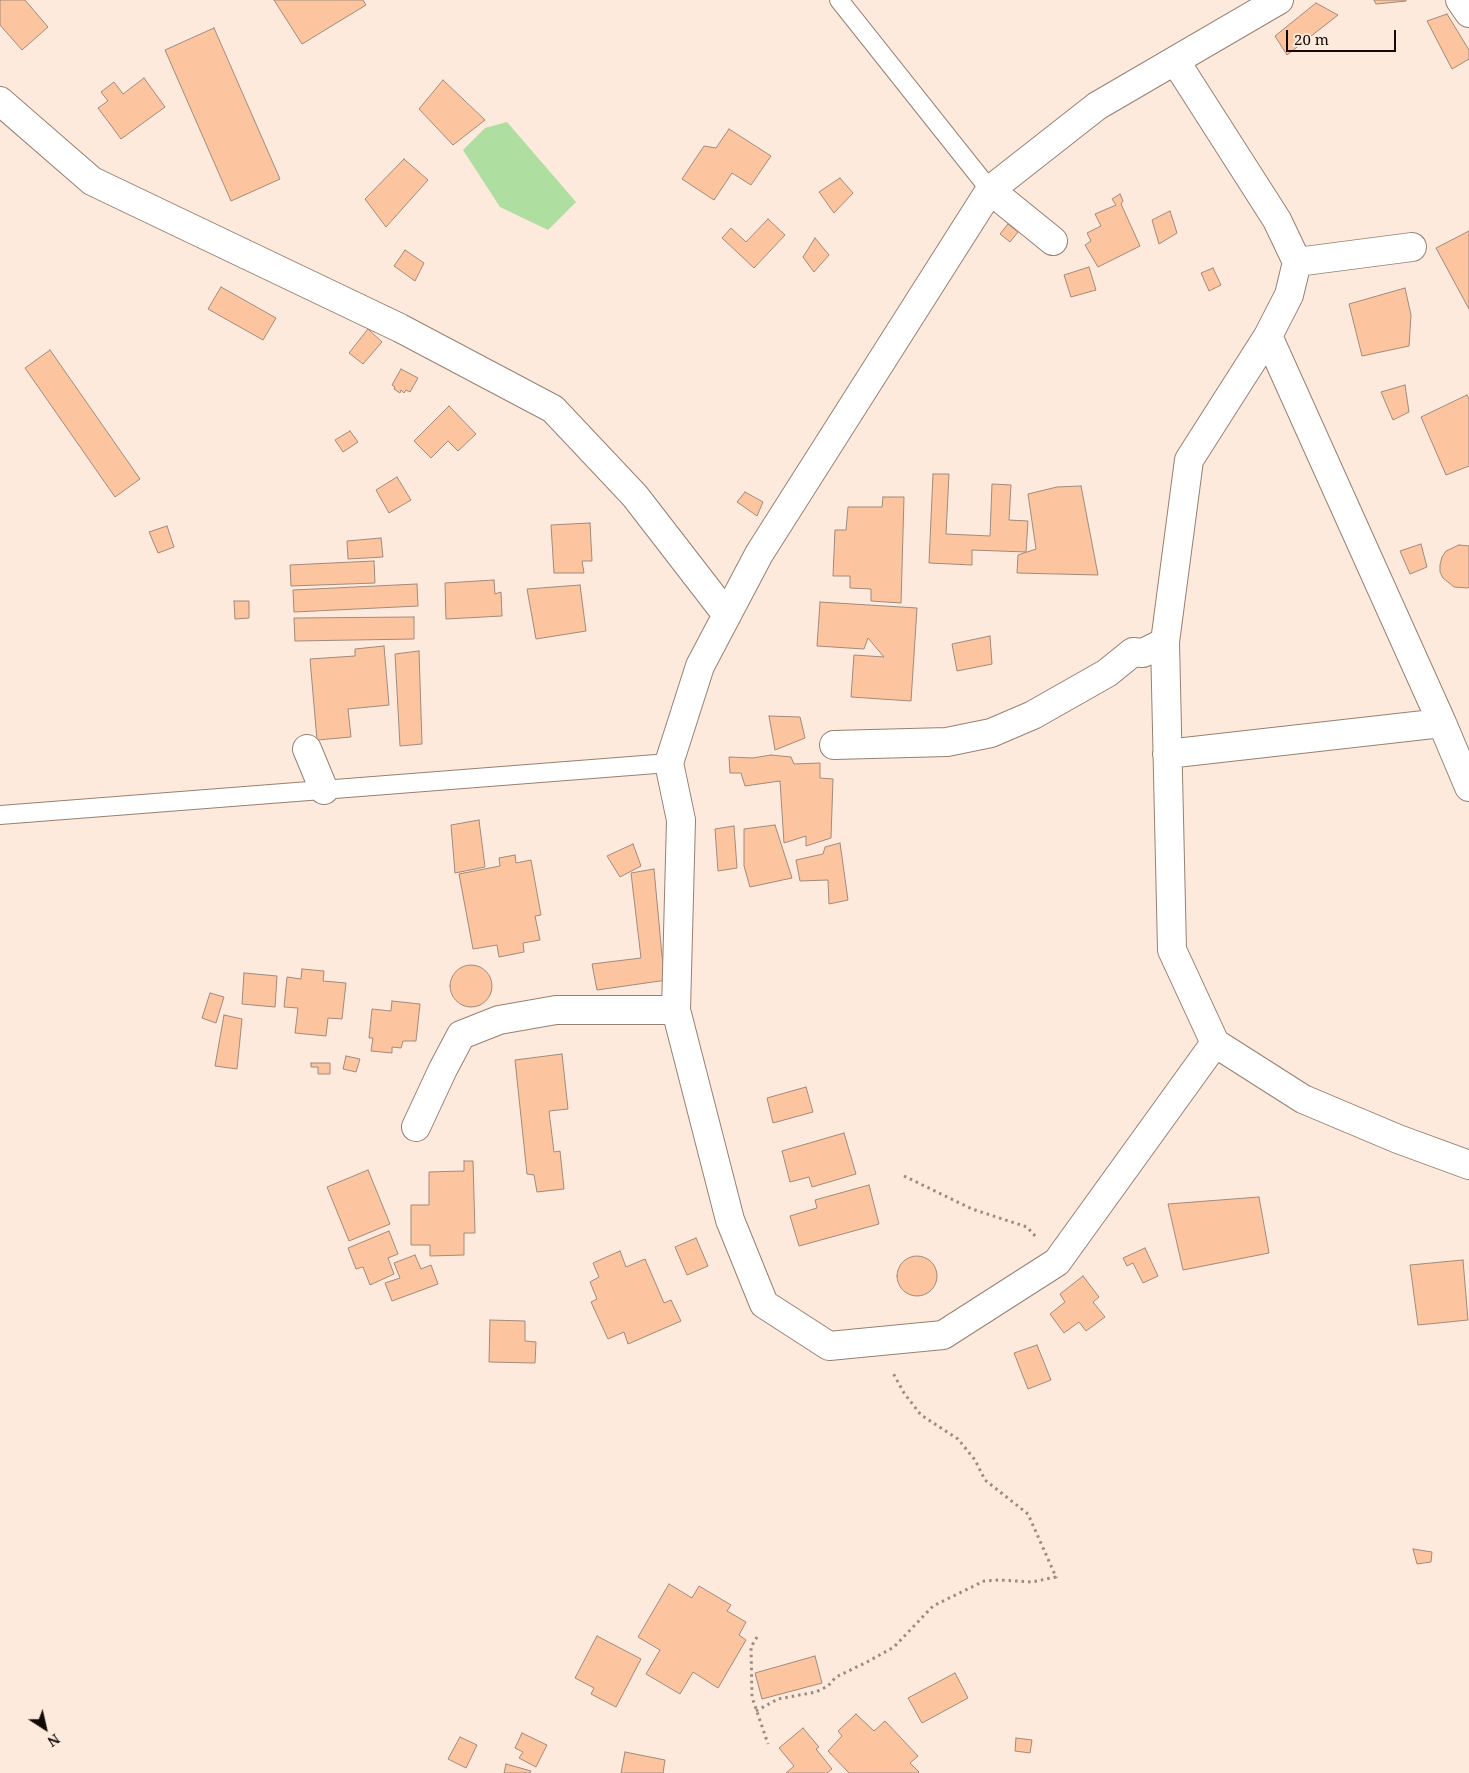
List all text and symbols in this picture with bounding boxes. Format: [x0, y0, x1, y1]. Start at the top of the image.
scale bar [1289, 20, 1399, 52]
text: 20 m [1294, 29, 1329, 49]
north arrow [20, 1703, 70, 1753]
text: N [44, 1730, 64, 1752]

